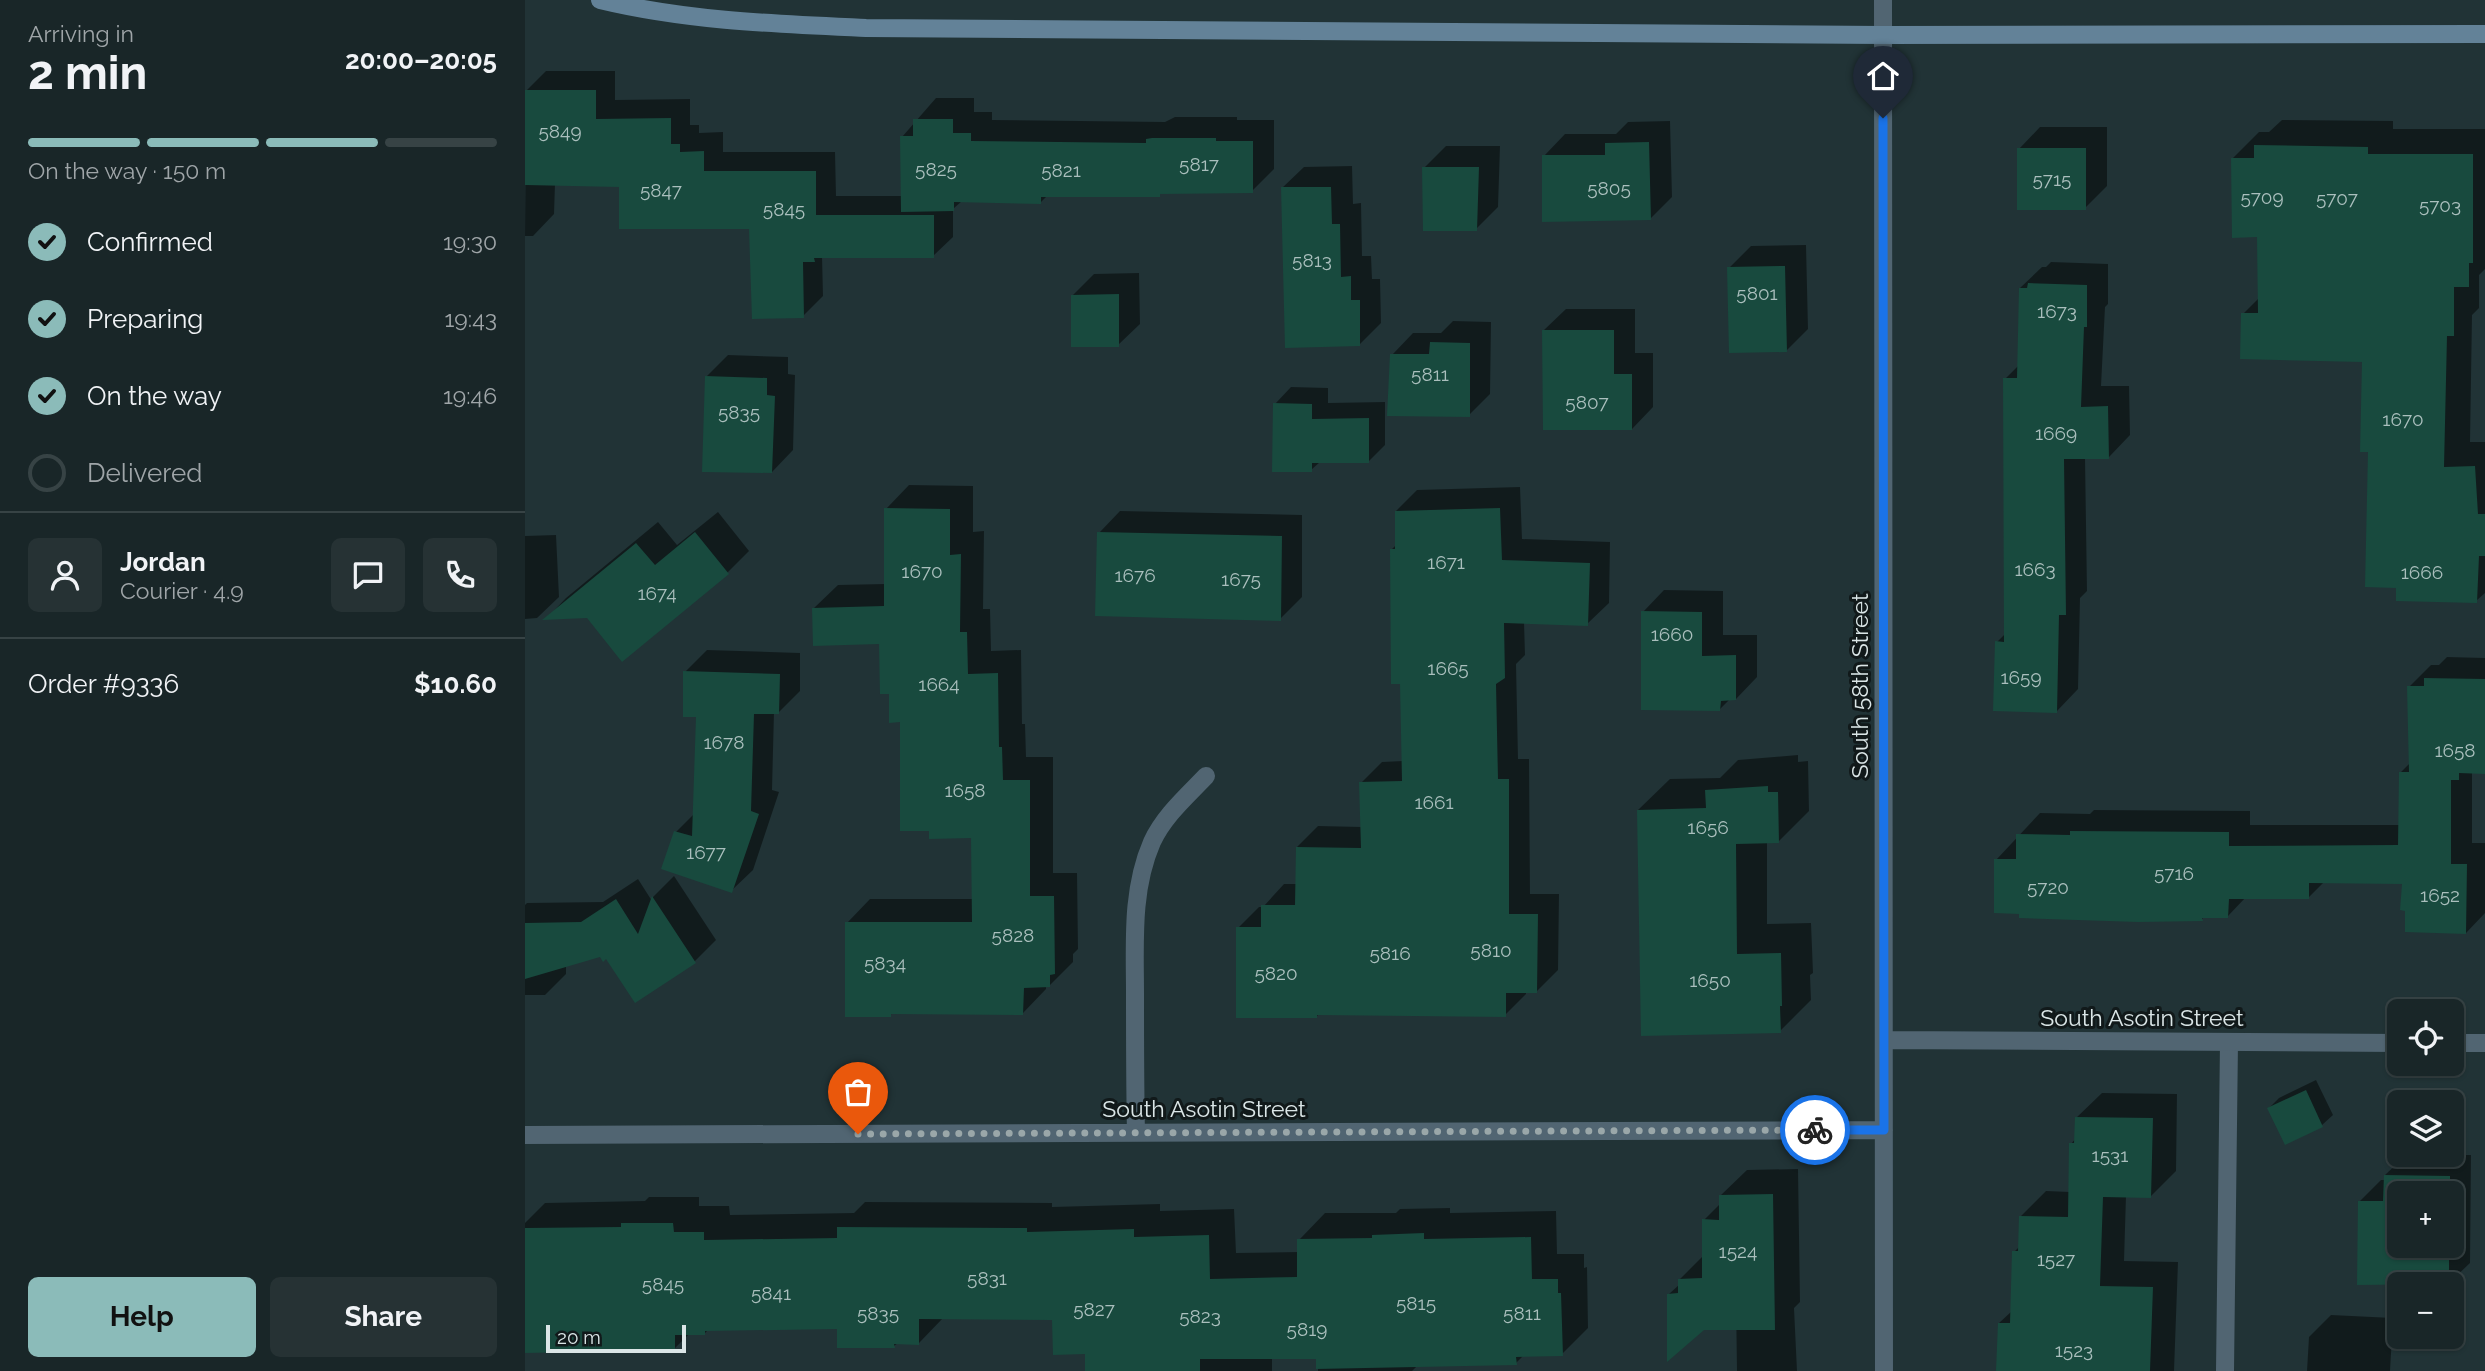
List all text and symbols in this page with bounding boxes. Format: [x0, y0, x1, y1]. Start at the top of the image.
text: Arriving in [28, 20, 134, 47]
text: 20:00–20:05 [345, 45, 497, 75]
text: 2 min [28, 46, 147, 100]
pin [1853, 46, 1913, 118]
icon: home [1864, 57, 1902, 95]
house number: 5849 [538, 120, 582, 142]
house number: 5817 [1179, 153, 1219, 175]
text: On the way · 150 m [28, 157, 226, 184]
house number: 5825 [915, 158, 957, 180]
house number: 5821 [1041, 159, 1081, 181]
house number: 5715 [2033, 168, 2071, 190]
house number: 5805 [1587, 177, 1631, 199]
house number: 5847 [640, 179, 682, 201]
house number: 5709 [2240, 186, 2284, 208]
house number: 5707 [2316, 187, 2358, 209]
house number: 5703 [2419, 194, 2461, 216]
house number: 5845 [763, 198, 805, 220]
icon: check [28, 223, 66, 261]
text: Confirmed [87, 227, 213, 257]
text: 19:30 [443, 228, 497, 255]
house number: 5813 [1292, 249, 1332, 271]
house number: 5801 [1736, 282, 1778, 304]
icon: check [28, 300, 66, 338]
house number: 1673 [2037, 300, 2077, 322]
text: Preparing [87, 304, 203, 334]
text: 19:43 [445, 305, 497, 332]
house number: 5811 [1411, 363, 1449, 385]
icon: check [28, 377, 66, 415]
text: On the way [87, 381, 222, 411]
text: 19:46 [443, 382, 497, 409]
house number: 5807 [1565, 391, 1609, 413]
house number: 5835 [718, 401, 760, 423]
house number: 1670 [2382, 408, 2424, 430]
house number: 1669 [2035, 422, 2077, 444]
text: Delivered [87, 458, 202, 488]
button: person [28, 538, 102, 612]
button: chat [331, 538, 405, 612]
button: phone [423, 538, 497, 612]
text: Jordan [120, 547, 206, 577]
house number: 1671 [1427, 551, 1465, 573]
house number: 1663 [2014, 558, 2056, 580]
house number: 1670 [901, 560, 943, 582]
house number: 1666 [2401, 561, 2443, 583]
house number: 1676 [1114, 564, 1156, 586]
house number: 1675 [1221, 568, 1261, 590]
text: Courier · 4.9 [120, 577, 244, 604]
house number: 1674 [637, 582, 677, 604]
street label: South 58th Street [1846, 593, 1873, 779]
house number: 1660 [1651, 623, 1693, 645]
house number: 1665 [1427, 657, 1469, 679]
house number: 1659 [2000, 666, 2042, 688]
text: Order #9336 [28, 669, 179, 699]
text: $10.60 [414, 669, 497, 699]
house number: 1664 [918, 673, 960, 695]
house number: 1678 [703, 731, 745, 753]
house number: 1658 [2434, 739, 2476, 761]
house number: 1658 [944, 779, 986, 801]
house number: 1661 [1414, 791, 1454, 813]
house number: 1656 [1687, 816, 1729, 838]
house number: 1677 [686, 841, 726, 863]
house number: 5716 [2154, 862, 2194, 884]
house number: 5720 [2027, 876, 2069, 898]
house number: 1652 [2420, 884, 2460, 906]
house number: 5828 [992, 924, 1034, 946]
house number: 5810 [1470, 939, 1512, 961]
house number: 5816 [1369, 942, 1411, 964]
house number: 5834 [864, 952, 906, 974]
house number: 5820 [1254, 962, 1298, 984]
house number: 1650 [1689, 969, 1731, 991]
map controls [2387, 999, 2464, 1349]
button: locate [2387, 999, 2464, 1076]
street label: South Asotin Street [2040, 1004, 2244, 1031]
pin [828, 1062, 888, 1134]
icon: bag [839, 1073, 877, 1111]
button: layers [2387, 1090, 2464, 1167]
street label: South Asotin Street [1102, 1095, 1306, 1122]
courier [1780, 1095, 1850, 1165]
icon: bike [1796, 1111, 1834, 1149]
house number: 1531 [2092, 1144, 2128, 1166]
button: + [2387, 1181, 2464, 1258]
house number: 1524 [1719, 1240, 1757, 1262]
house number: 1527 [2037, 1248, 2075, 1270]
house number: 5831 [967, 1267, 1007, 1289]
button: − [2387, 1272, 2464, 1349]
house number: 5845 [642, 1273, 684, 1295]
button: Help [28, 1277, 256, 1357]
button: Share [270, 1277, 497, 1357]
house number: 5841 [751, 1282, 791, 1304]
house number: 5815 [1396, 1292, 1436, 1314]
house number: 5827 [1073, 1298, 1115, 1320]
house number: 5835 [857, 1302, 899, 1324]
house number: 5811 [1503, 1302, 1541, 1324]
house number: 5823 [1179, 1305, 1221, 1327]
house number: 5819 [1287, 1318, 1327, 1340]
scale bar [546, 1322, 686, 1354]
text: 20 m [557, 1326, 601, 1348]
house number: 1523 [2055, 1339, 2093, 1361]

